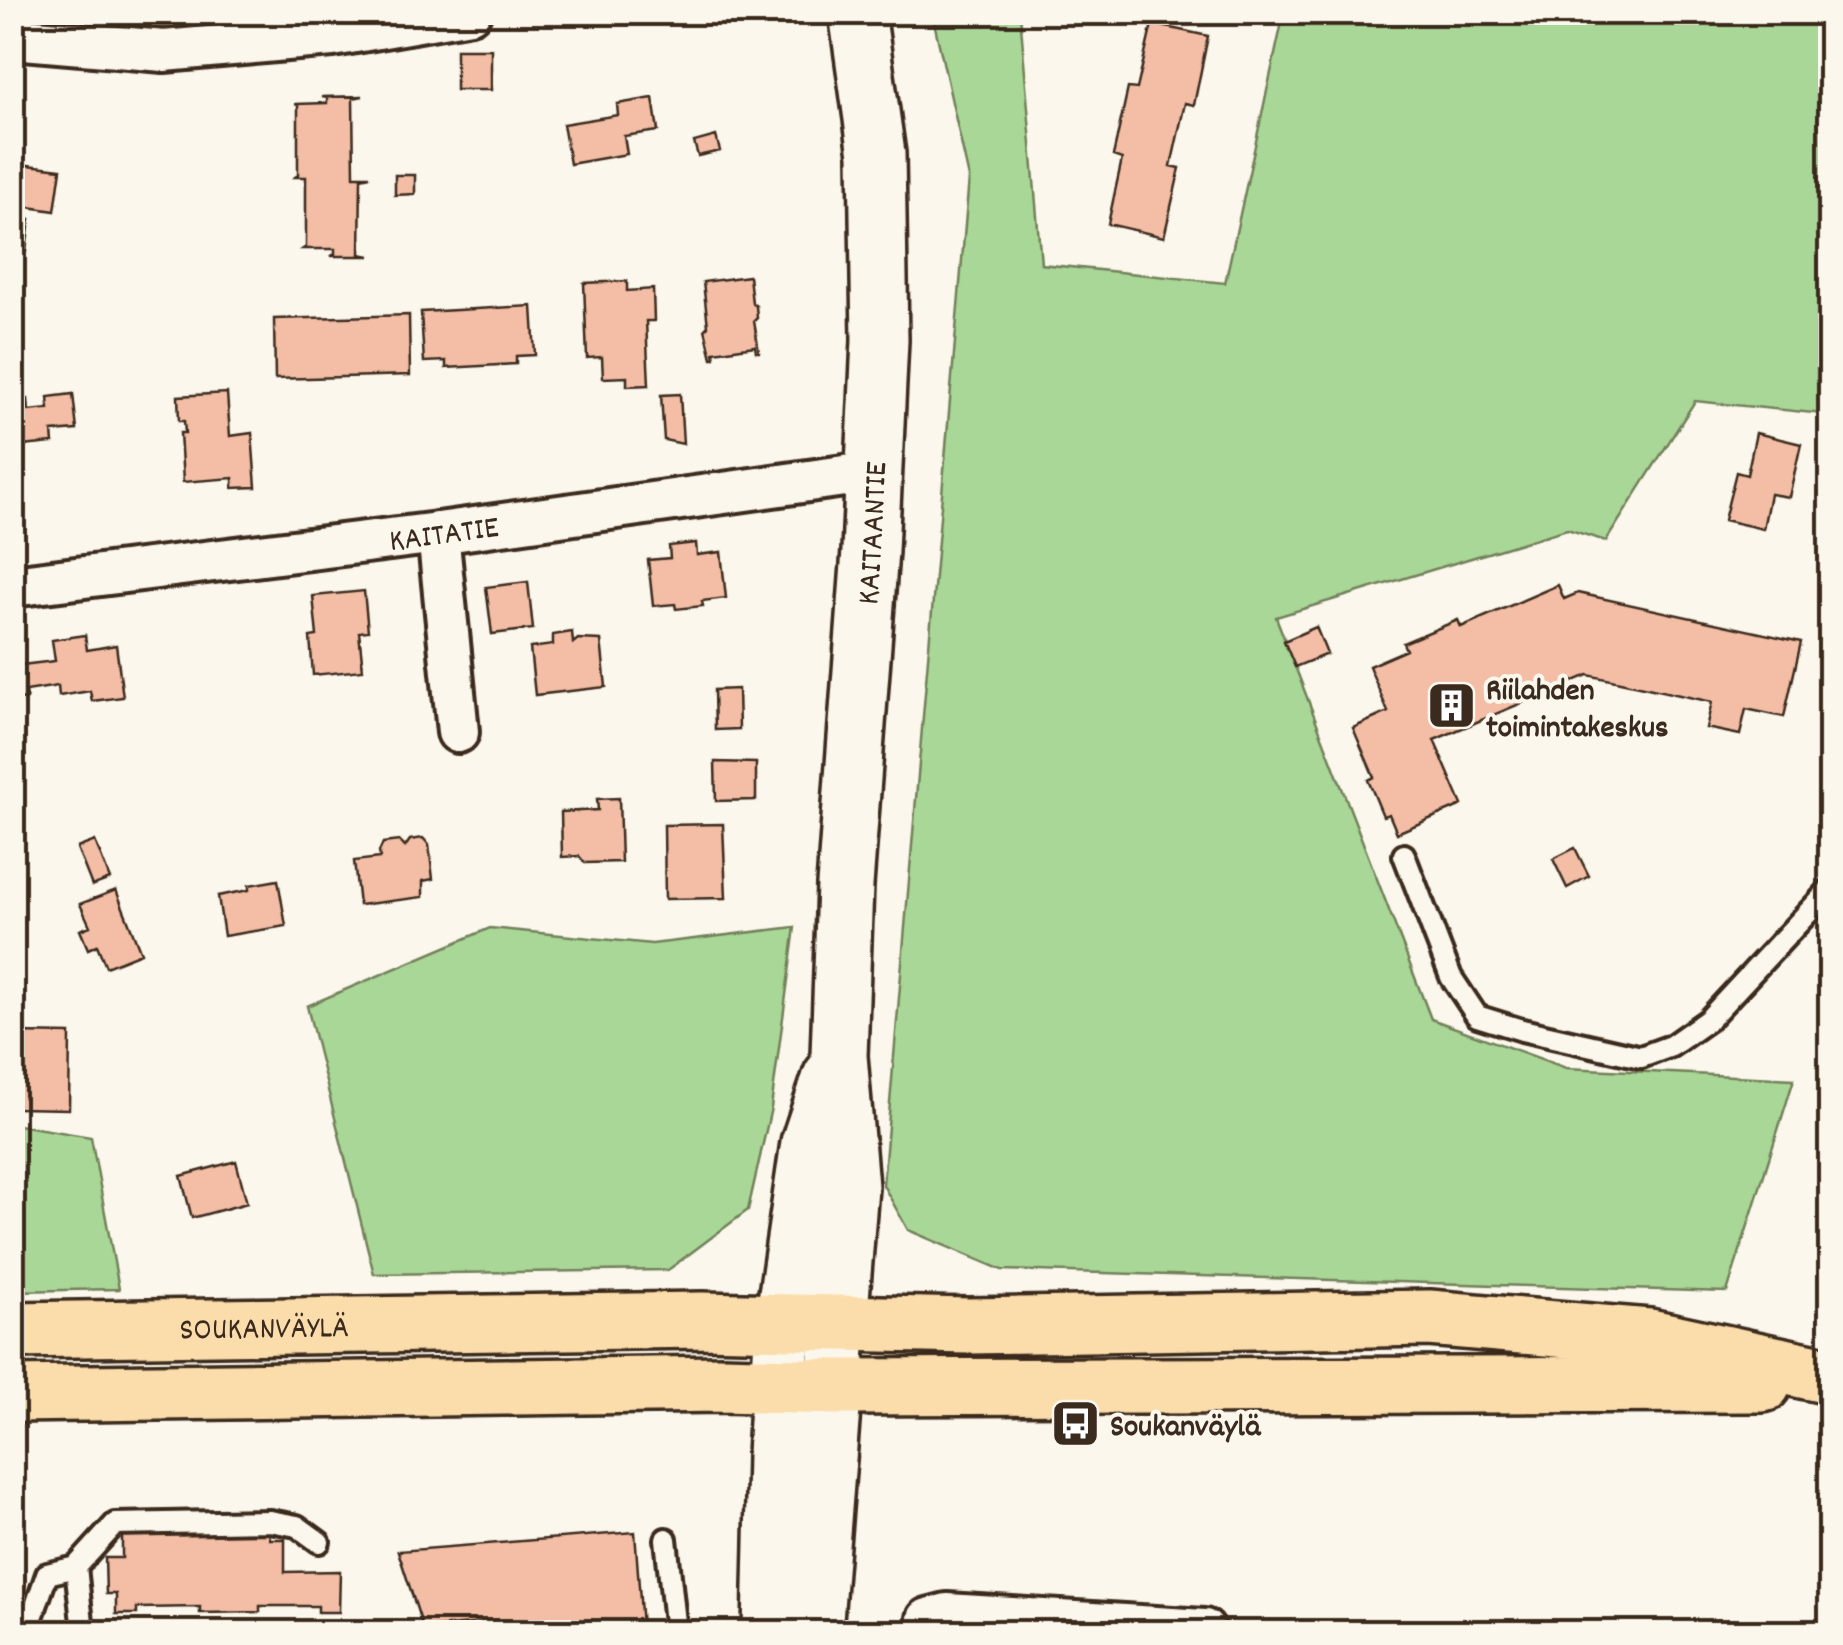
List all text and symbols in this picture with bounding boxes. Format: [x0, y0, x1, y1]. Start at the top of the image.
street label: KAITAANTIE [848, 460, 902, 606]
street label: KAITATIE [387, 507, 502, 567]
place label: Riilahden toimintakeskus [1486, 670, 1668, 753]
building icon: Riilahden toimintakeskus [1425, 680, 1477, 732]
street label: SOUKANVÄYLÄ [179, 1307, 349, 1356]
bus stop icon: Soukanväylä [1049, 1398, 1101, 1450]
place label: Soukanväylä [1110, 1406, 1262, 1452]

